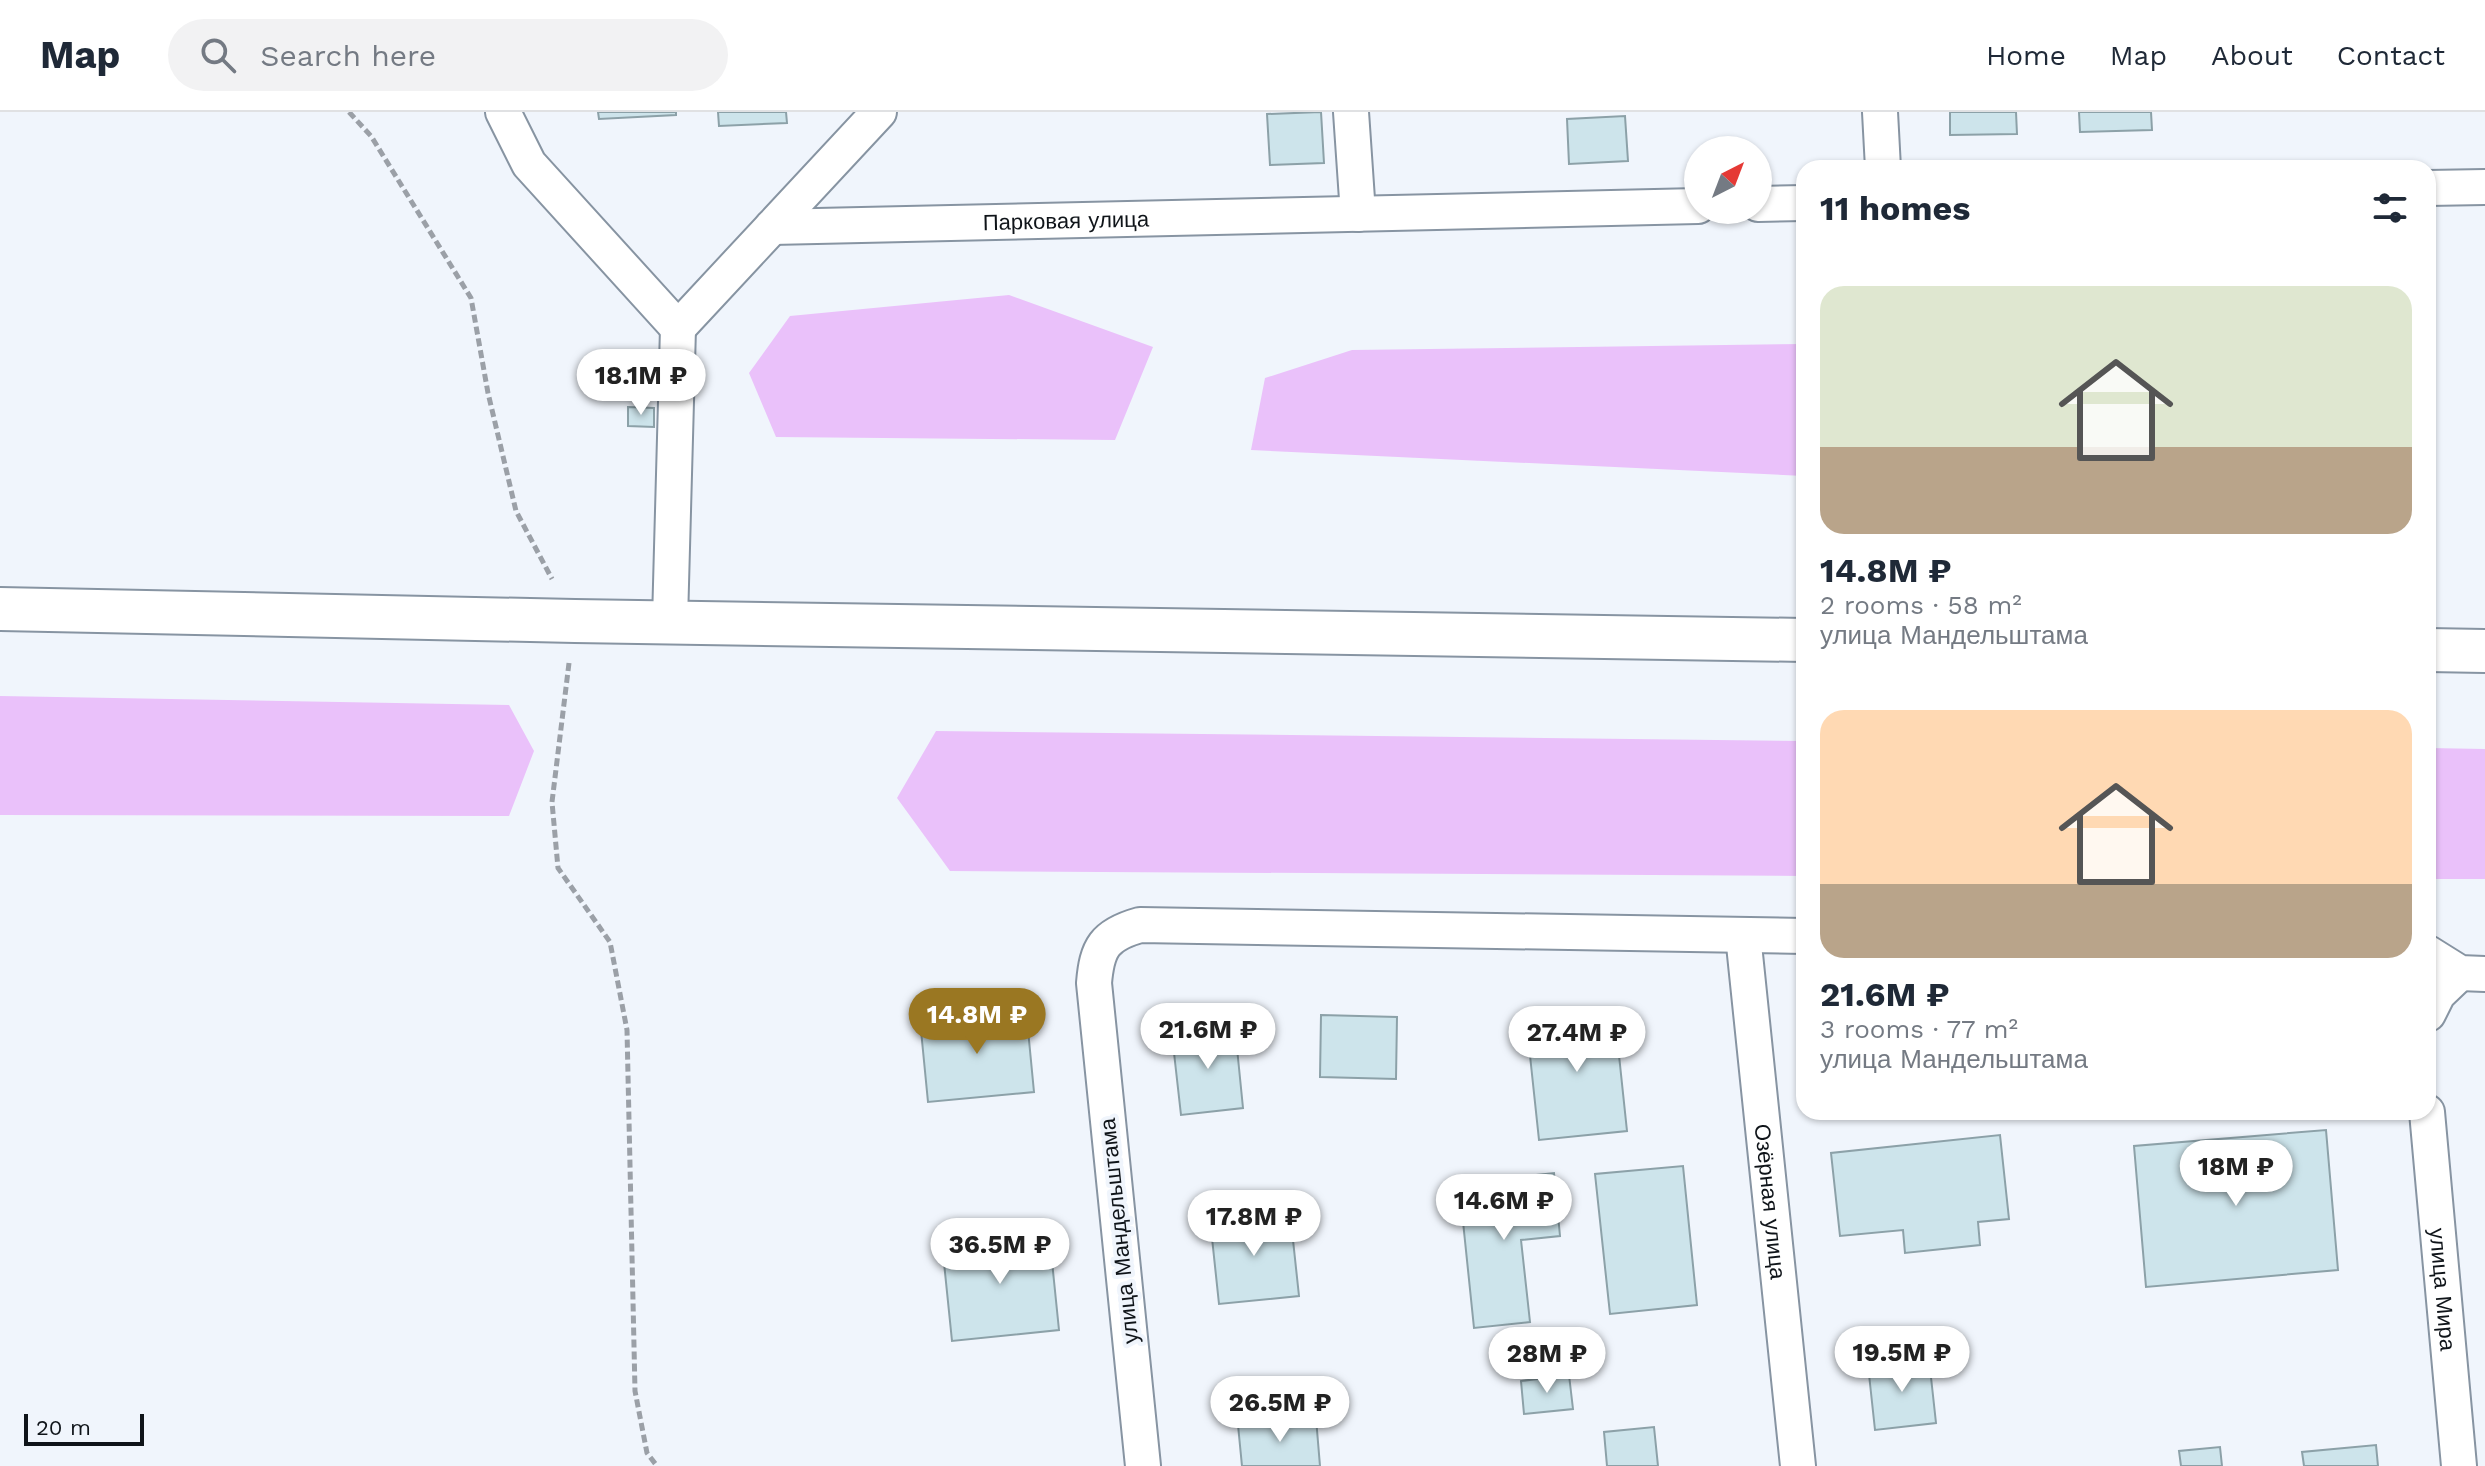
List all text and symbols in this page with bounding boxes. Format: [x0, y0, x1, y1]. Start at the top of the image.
search box [168, 19, 728, 91]
text: Map [40, 33, 120, 77]
icon: search [196, 33, 240, 77]
text: Search here [260, 38, 436, 73]
text: Home [1986, 39, 2066, 72]
text: Map [2110, 39, 2167, 72]
text: About [2211, 39, 2293, 72]
text: Contact [2337, 39, 2445, 72]
north arrow [1684, 136, 1772, 224]
map controls [1684, 136, 1772, 224]
icon: filters [2368, 186, 2412, 230]
text: 11 homes [1820, 188, 1970, 228]
street label: Парковая улица [983, 206, 1150, 235]
icon: home [2044, 338, 2188, 482]
pin: 18.1M ₽ [567, 349, 715, 417]
text: 18.1M ₽ [595, 360, 687, 390]
text: 14.8M ₽ [1820, 550, 1952, 590]
text: 2 rooms · 58 m² [1820, 590, 2022, 620]
text: улица Мандельштама [1820, 620, 2088, 650]
icon: home [2044, 762, 2188, 906]
text: 21.6M ₽ [1820, 974, 1950, 1014]
pin: 14.8M ₽ [903, 988, 1051, 1056]
text: 14.8M ₽ [927, 999, 1027, 1029]
pin: 21.6M ₽ [1134, 1003, 1282, 1071]
pin: 27.4M ₽ [1503, 1006, 1651, 1074]
text: 21.6M ₽ [1158, 1014, 1258, 1044]
text: 3 rooms · 77 m² [1820, 1014, 2018, 1044]
text: 27.4M ₽ [1527, 1017, 1627, 1047]
text: улица Мандельштама [1820, 1044, 2088, 1074]
street label: улица Мандельштама [1095, 1116, 1143, 1345]
street label: Озёрная улица [1750, 1123, 1791, 1281]
pin: 18M ₽ [2180, 1140, 2292, 1208]
text: 18M ₽ [2198, 1151, 2274, 1181]
pin: 14.6M ₽ [1430, 1174, 1578, 1242]
text: 14.6M ₽ [1454, 1185, 1554, 1215]
pin: 17.8M ₽ [1180, 1190, 1328, 1258]
text: 17.8M ₽ [1206, 1201, 1302, 1231]
pin: 36.5M ₽ [926, 1218, 1074, 1286]
street label: улица Мира [2425, 1227, 2461, 1352]
text: 36.5M ₽ [948, 1229, 1052, 1259]
pin: 19.5M ₽ [1828, 1326, 1976, 1394]
pin: 28M ₽ [1491, 1327, 1603, 1395]
text: 19.5M ₽ [1853, 1337, 1951, 1367]
text: 28M ₽ [1507, 1338, 1587, 1368]
pin: 26.5M ₽ [1206, 1376, 1354, 1444]
text: 26.5M ₽ [1228, 1387, 1332, 1417]
scale bar [24, 1410, 144, 1446]
text: 20 m [36, 1415, 91, 1440]

